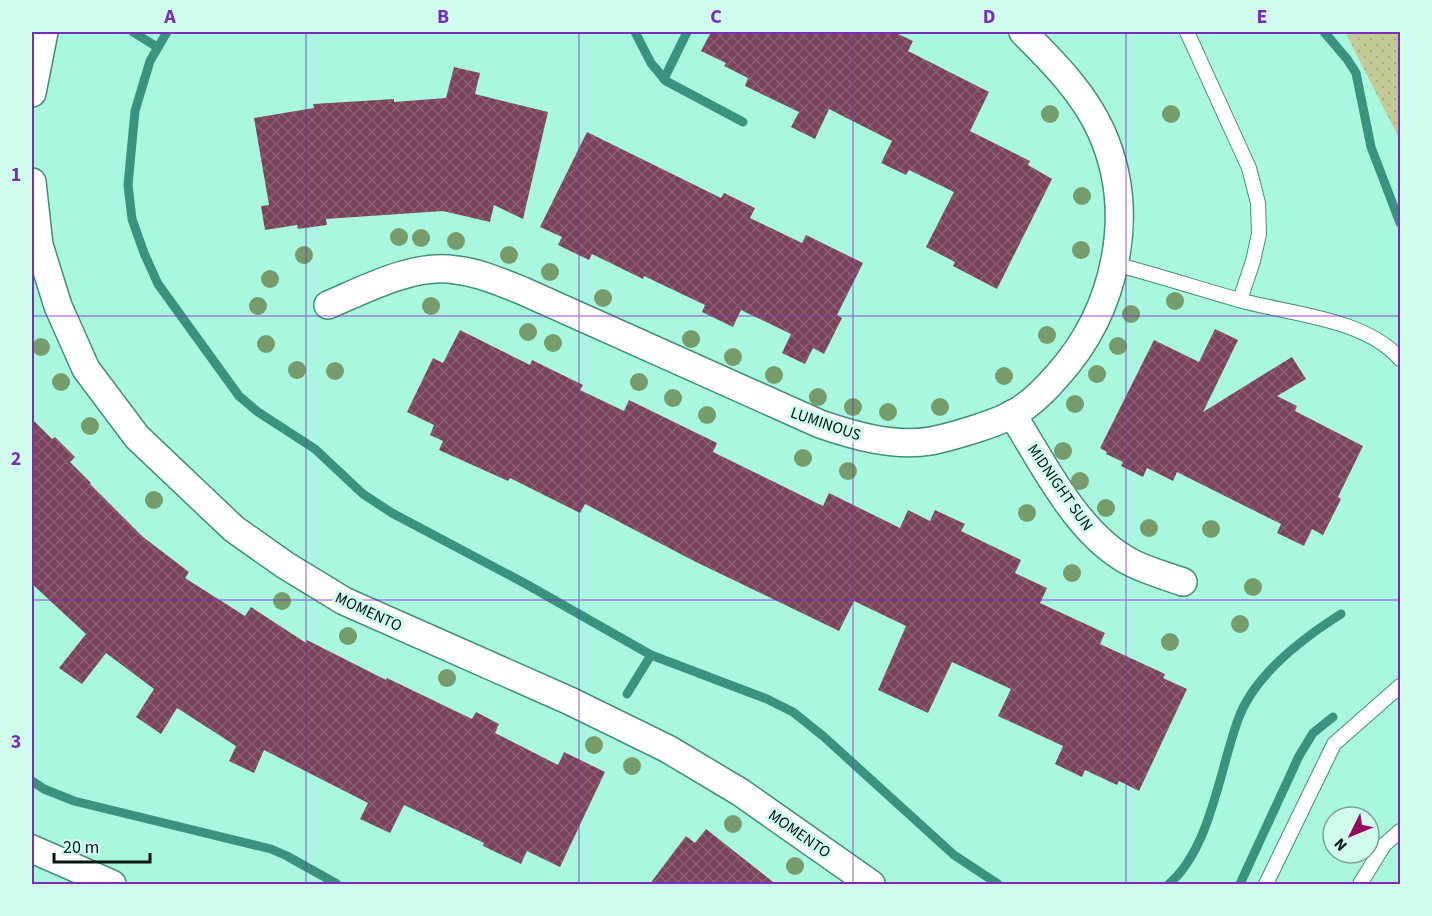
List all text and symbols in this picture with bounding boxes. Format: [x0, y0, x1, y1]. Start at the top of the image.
text: A [163, 3, 176, 31]
text: B [437, 3, 449, 31]
text: C [710, 3, 722, 31]
text: D [983, 3, 995, 31]
text: E [1257, 3, 1267, 31]
text: 1 [11, 161, 21, 189]
street label: LUMINOUS [788, 402, 864, 446]
street label: MIDNIGHT SUN [1022, 440, 1098, 535]
text: 2 [11, 445, 21, 473]
street label: MOMENTO [332, 587, 406, 637]
text: 3 [11, 728, 21, 756]
street label: MOMENTO [764, 804, 835, 863]
north arrow [1321, 805, 1381, 865]
scale bar [54, 826, 150, 864]
text: N [1329, 833, 1352, 856]
text: 20 m [63, 835, 99, 860]

